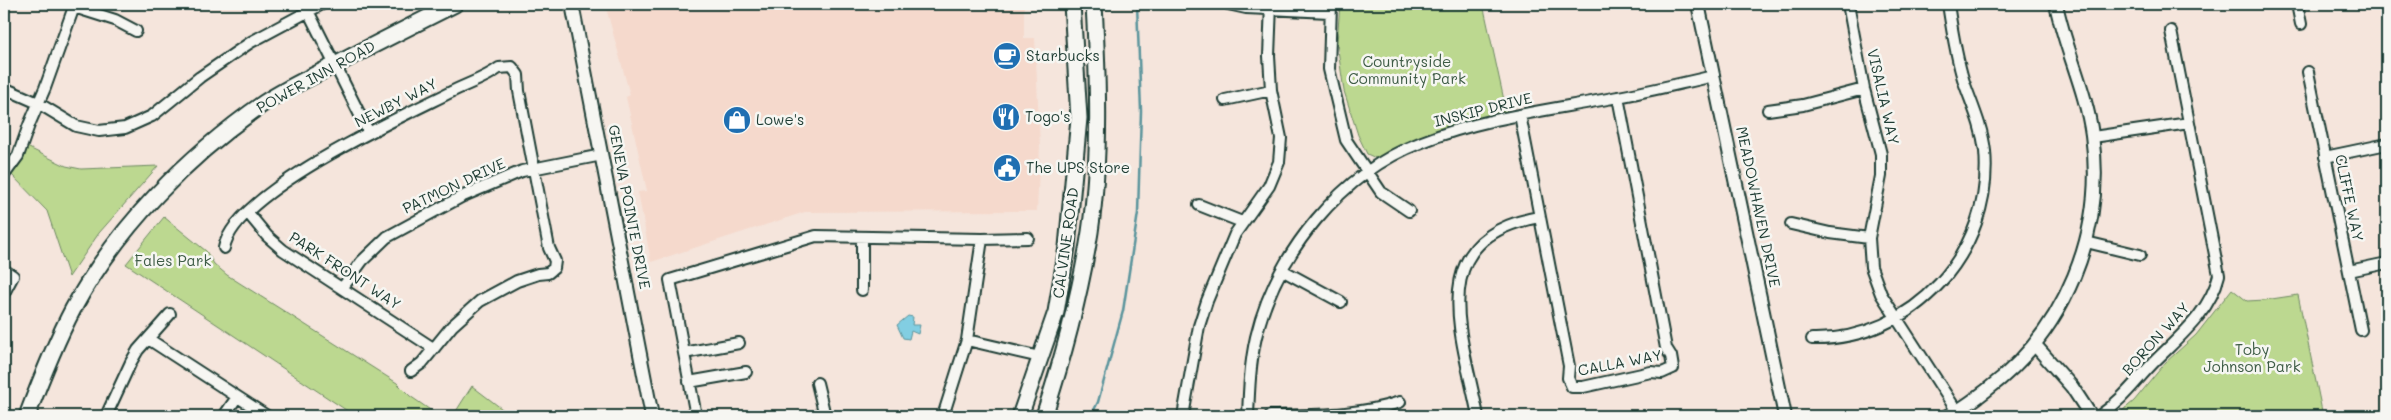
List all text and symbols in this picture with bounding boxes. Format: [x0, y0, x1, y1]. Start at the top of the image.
street label: POWER INN ROAD [253, 35, 378, 117]
cafe icon: Starbucks [992, 41, 1022, 71]
place label: Starbucks [1026, 45, 1100, 65]
street label: VISALIA WAY [1863, 47, 1905, 147]
park label: Countryside Community Park [1348, 51, 1466, 88]
street label: NEWBY WAY [351, 73, 440, 131]
street label: INSKIP DRIVE [1432, 87, 1534, 131]
restaurant icon: Togo's [991, 102, 1021, 132]
shop icon: Lowe's [722, 105, 752, 135]
place label: Togo's [1025, 106, 1070, 126]
place label: Lowe's [756, 109, 804, 129]
street label: GENEVA POINTE DRIVE [604, 123, 656, 291]
street label: MEADOWHAVEN DRIVE [1732, 125, 1786, 289]
street label: PATMON DRIVE [399, 152, 509, 218]
street label: CLIFFE WAY [2331, 152, 2369, 243]
public building icon: The UPS Store [992, 153, 1022, 183]
place label: The UPS Store [1026, 157, 1130, 177]
street label: CALVINE ROAD [1047, 186, 1083, 300]
street label: PARK FRONT WAY [286, 227, 405, 314]
park label: Fales Park [135, 250, 211, 270]
street label: BORON WAY [2117, 297, 2193, 379]
park label: Toby Johnson Park [2203, 339, 2301, 376]
street label: CALLA WAY [1576, 344, 1664, 380]

